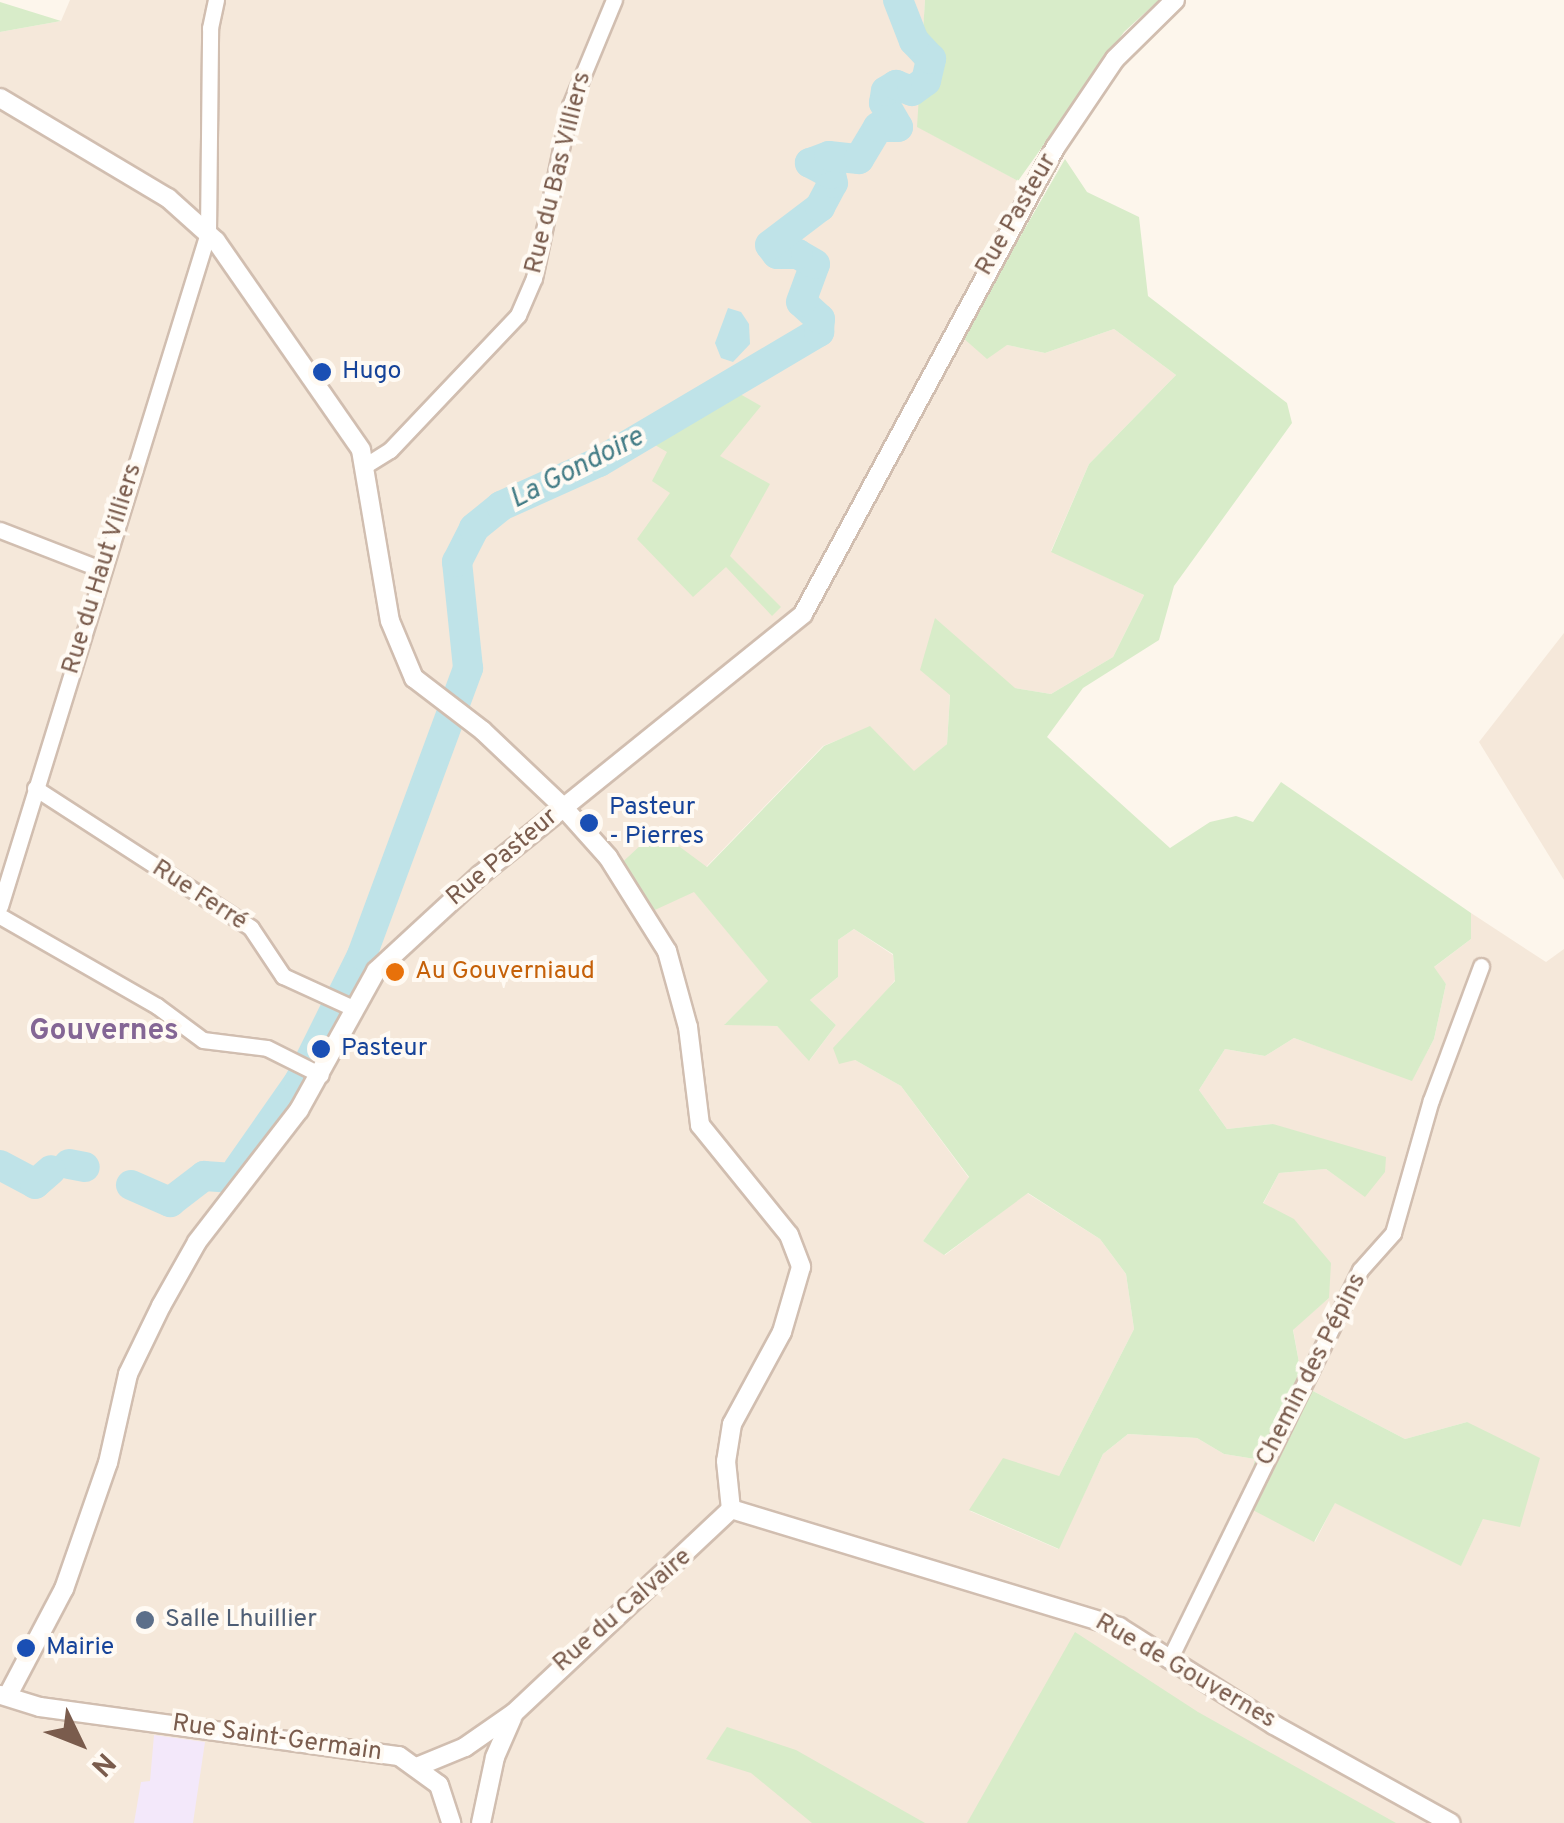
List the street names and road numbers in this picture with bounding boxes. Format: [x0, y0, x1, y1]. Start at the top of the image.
street label: Rue du Bas Villiers [519, 69, 599, 277]
street label: Rue Pasteur [970, 149, 1064, 281]
street label: Rue du Haut Villiers [57, 460, 149, 678]
street label: Rue Pasteur [441, 803, 565, 913]
street label: Rue Ferré [146, 854, 252, 938]
street label: Chemin des Pépins [1250, 1269, 1374, 1471]
street label: Rue du Calvaire [548, 1543, 698, 1679]
street label: Rue de Gouvernes [1089, 1608, 1281, 1736]
street label: Rue Saint-Germain [170, 1709, 384, 1769]

